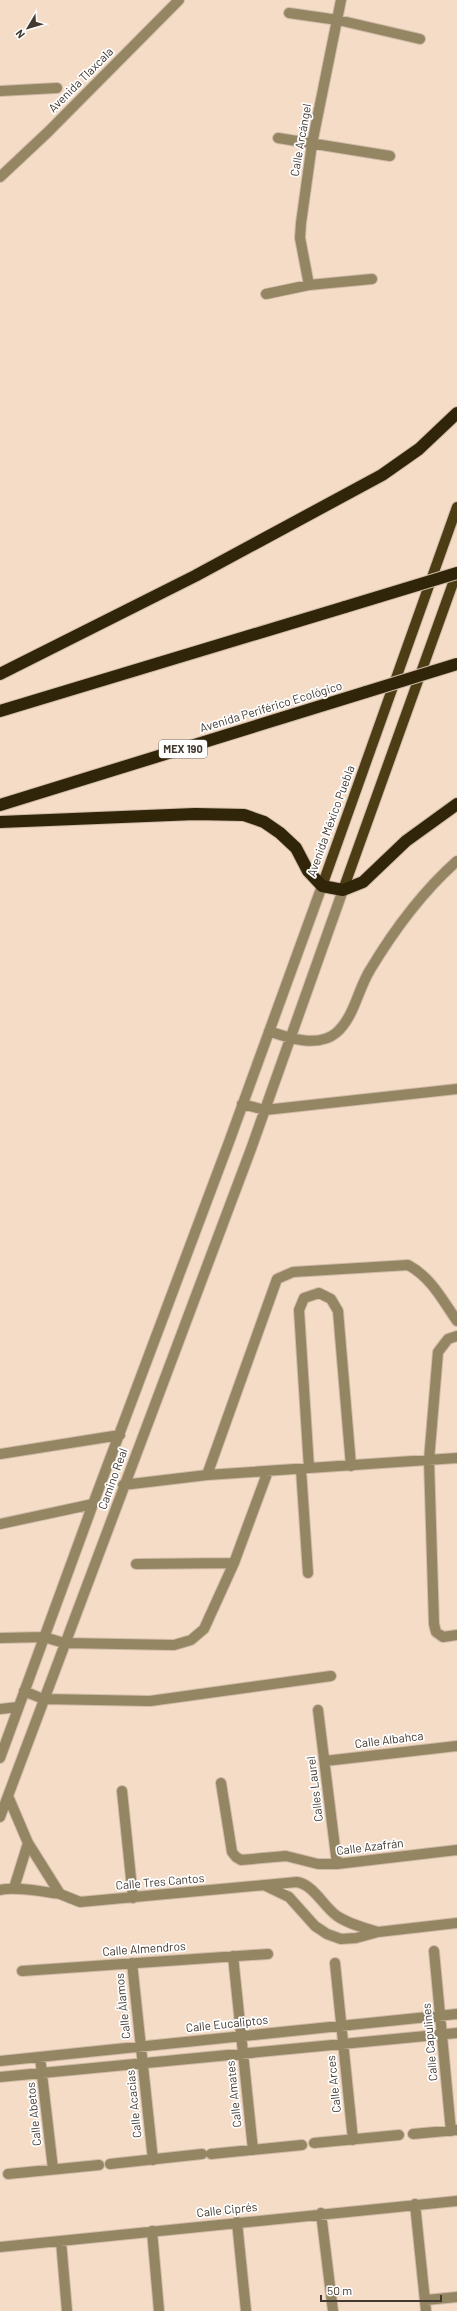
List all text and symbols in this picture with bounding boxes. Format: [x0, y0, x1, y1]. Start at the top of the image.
north arrow [8, 8, 48, 48]
text: N [12, 28, 27, 41]
street label: Avenida Tlaxcala [45, 44, 116, 115]
street label: Calle Arcángel [287, 102, 313, 177]
street label: Avenida Periférico Ecológico [198, 678, 344, 734]
road number: MEX 190 [159, 740, 207, 758]
street label: Avenida México Puebla [303, 763, 357, 878]
street label: Camino Real [95, 1446, 130, 1511]
street label: Calle Albahca [354, 1728, 424, 1750]
street label: Calles Laurel [303, 1755, 325, 1823]
street label: Calle Azafrán [335, 1835, 404, 1857]
street label: Calle Tres Cantos [115, 1870, 205, 1892]
street label: Calle Almendros [102, 1938, 186, 1958]
street label: Calle Álamos [112, 1972, 132, 2040]
street label: Calle Capulines [419, 2002, 439, 2082]
street label: Calle Eucaliptos [185, 2012, 269, 2034]
street label: Calle Arces [323, 2055, 343, 2113]
street label: Calle Amates [223, 2060, 243, 2128]
street label: Calle Acacias [122, 2069, 144, 2139]
street label: Calle Abetos [23, 2081, 43, 2147]
street label: Calle Ciprés [196, 2199, 258, 2219]
scale bar [321, 2277, 441, 2303]
text: 50 m [327, 2283, 352, 2297]

